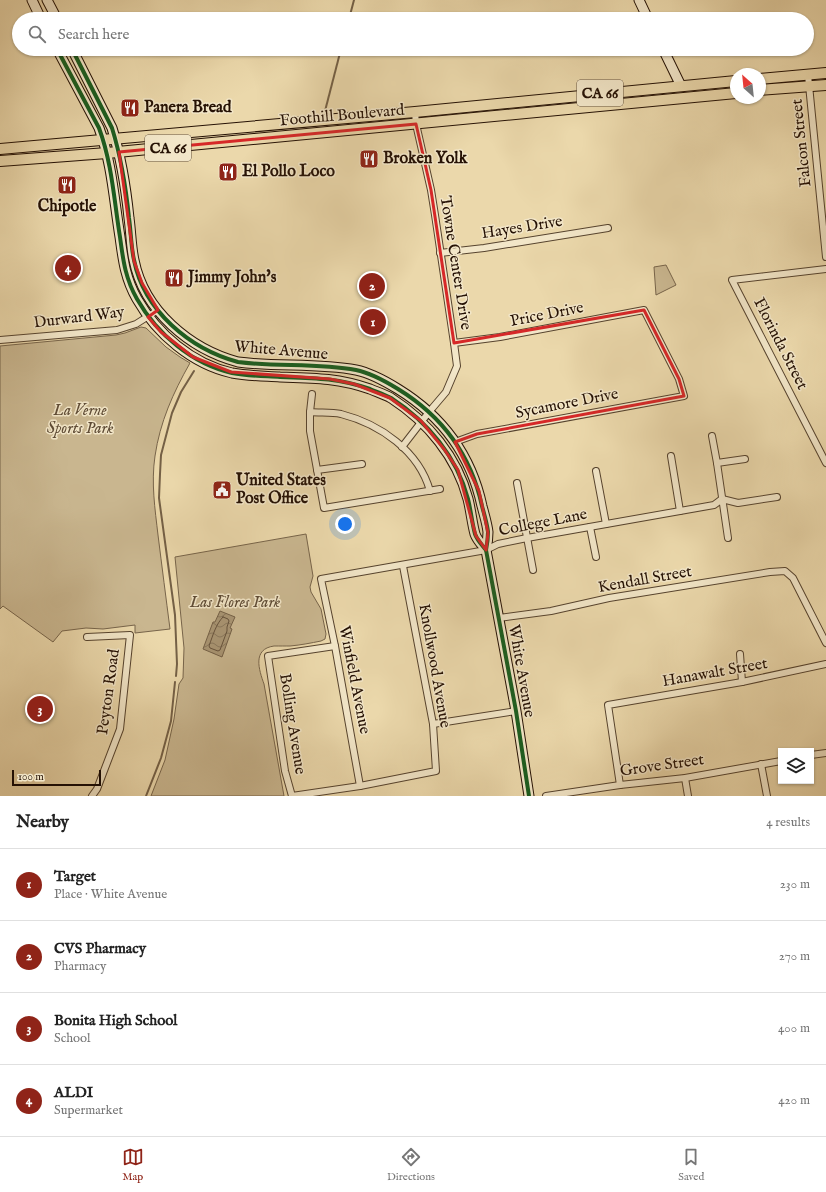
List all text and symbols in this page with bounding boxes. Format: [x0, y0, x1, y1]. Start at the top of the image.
search box [12, 12, 814, 56]
icon: search [26, 23, 48, 45]
text: Search here [58, 25, 129, 44]
north arrow [730, 68, 766, 104]
road number: CA 66 [577, 80, 623, 106]
restaurant icon: Panera Bread [119, 97, 141, 119]
place label: Panera Bread [144, 98, 232, 118]
street label: Falcon Street [787, 98, 817, 188]
street label: Foothill Boulevard [279, 101, 406, 131]
road number: CA 66 [145, 135, 191, 161]
restaurant icon: Broken Yolk [358, 148, 380, 170]
place label: Broken Yolk [383, 149, 468, 169]
restaurant icon: El Pollo Loco [217, 161, 239, 183]
place label: El Pollo Loco [242, 162, 335, 182]
restaurant icon: Chipotle [56, 174, 78, 196]
street label: Towne Center Drive [435, 195, 475, 331]
place label: Chipotle [38, 197, 97, 217]
street label: Hayes Drive [480, 212, 564, 244]
pin: 4 [55, 253, 81, 283]
restaurant icon: Jimmy John's [163, 267, 185, 289]
place label: Jimmy John's [186, 268, 277, 288]
pin: 2 [359, 271, 385, 301]
street label: Florinda Street [748, 295, 812, 394]
street label: Price Drive [509, 298, 585, 332]
street label: Durward Way [33, 303, 126, 333]
pin: 1 [360, 307, 386, 337]
street label: White Avenue [233, 337, 329, 365]
street label: Sycamore Drive [514, 384, 620, 424]
park label: La Verne Sports Park [47, 401, 114, 439]
place label: United States Post Office [235, 471, 326, 509]
public building icon: United States Post Office [211, 479, 233, 501]
street label: College Lane [497, 505, 589, 541]
your location [335, 514, 355, 534]
street label: Kendall Street [597, 562, 694, 598]
park label: Las Flores Park [189, 593, 281, 613]
street label: Knollwood Avenue [413, 602, 455, 730]
street label: White Avenue [503, 623, 539, 719]
street label: Winfield Avenue [334, 624, 374, 736]
street label: Peyton Road [93, 647, 125, 736]
street label: Hanawalt Street [661, 654, 770, 692]
street label: Bolling Avenue [274, 672, 310, 776]
pin: 3 [27, 694, 53, 724]
map controls [778, 748, 814, 784]
button: layers [778, 748, 814, 784]
street label: Grove Street [619, 750, 706, 782]
scale bar [12, 768, 101, 787]
text: 100 m [18, 770, 44, 784]
text: Nearby [16, 812, 69, 833]
text: 4 results [766, 814, 810, 831]
text: Target [54, 867, 96, 886]
text: 1 [27, 876, 31, 893]
text: 230 m [780, 876, 810, 893]
text: Place · White Avenue [54, 886, 167, 903]
text: CVS Pharmacy [54, 939, 146, 958]
text: 2 [26, 948, 32, 965]
text: 270 m [779, 948, 810, 965]
text: Pharmacy [54, 958, 106, 975]
text: Bonita High School [54, 1011, 177, 1030]
text: 3 [27, 1020, 31, 1037]
text: 400 m [778, 1020, 810, 1037]
text: School [54, 1030, 91, 1047]
text: ALDI [54, 1083, 93, 1102]
text: 4 [26, 1092, 32, 1109]
text: 420 m [778, 1092, 810, 1109]
text: Supermarket [54, 1102, 123, 1119]
tab: Map [122, 1146, 144, 1184]
tab: Directions [387, 1146, 435, 1184]
tab: Saved [678, 1146, 704, 1184]

